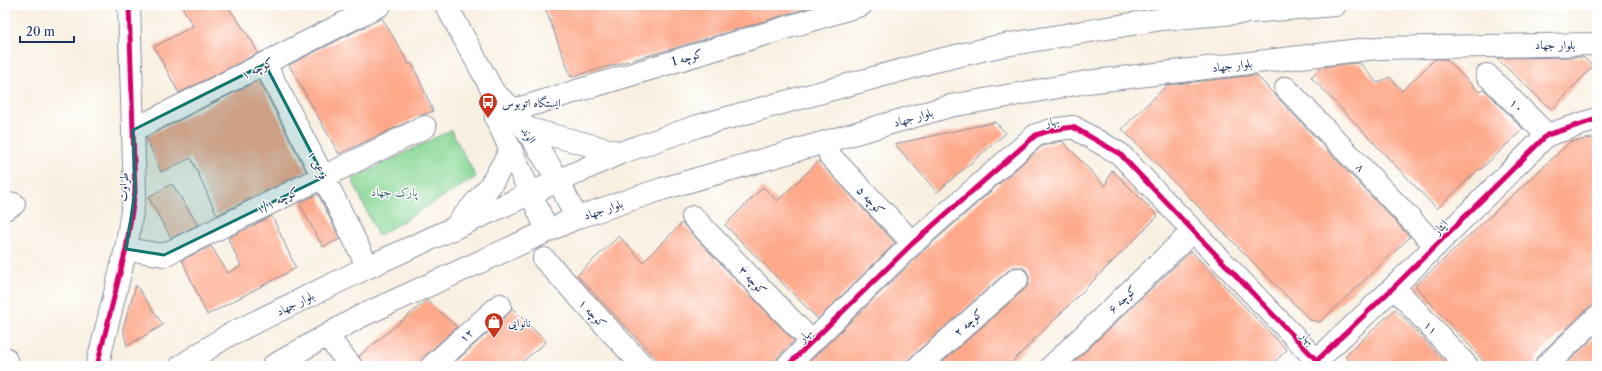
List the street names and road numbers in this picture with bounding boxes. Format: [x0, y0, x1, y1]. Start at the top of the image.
street label: بلوار جهاد [1535, 37, 1575, 52]
street label: کوچه 1 [669, 45, 705, 71]
street label: کوچه ۱ [238, 54, 277, 84]
street label: بلوار جهاد [1211, 55, 1253, 75]
street label: ۱۰ [1507, 95, 1527, 115]
street label: بلوار جهاد [891, 104, 935, 130]
street label: بهار [1043, 112, 1060, 131]
street label: الوند [517, 124, 540, 147]
street label: فرعی ۱ [303, 148, 332, 183]
street label: ۸ [1353, 159, 1369, 175]
street label: طراوت [115, 172, 132, 202]
street label: کوچه ۱/۱ [253, 183, 302, 219]
street label: کوچه ۵ [852, 183, 888, 219]
street label: بلوار جهاد [581, 195, 625, 223]
street label: ایثار [1428, 216, 1452, 239]
street label: کوچه ۳ [734, 263, 770, 299]
street label: کوچه ۶ [1105, 282, 1141, 318]
street label: بلوار جهاد [274, 287, 316, 319]
street label: کوچه ۱ [574, 295, 610, 332]
street label: کوچه ۲ [950, 305, 987, 340]
street label: ۱۱ [1421, 317, 1441, 337]
street label: ۱۲ [456, 325, 476, 345]
street label: بهار [794, 325, 816, 347]
street label: بهار [1296, 327, 1318, 349]

